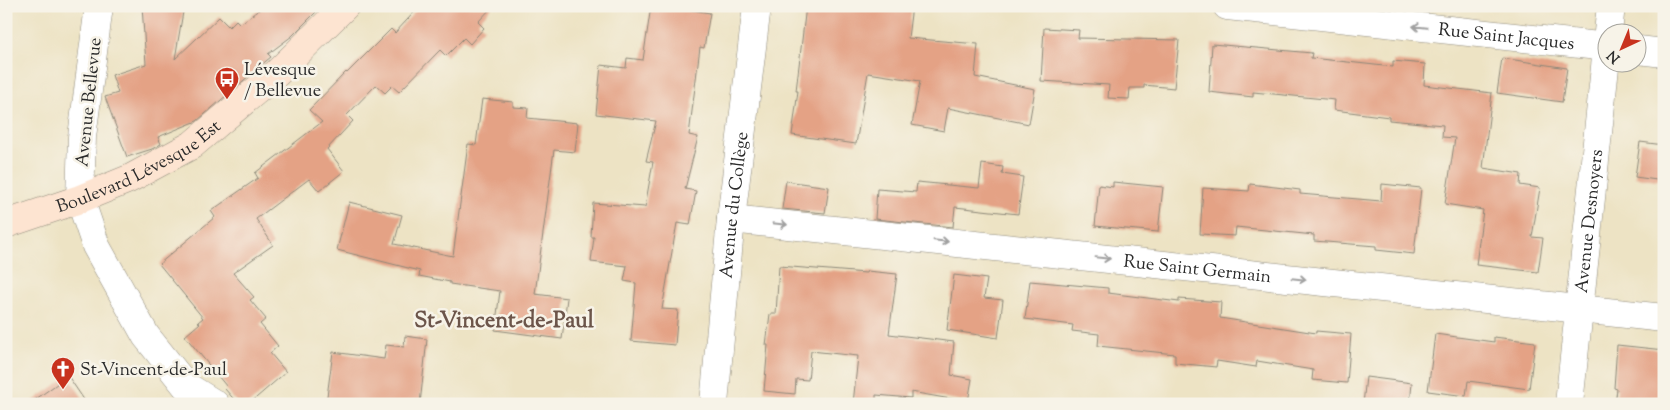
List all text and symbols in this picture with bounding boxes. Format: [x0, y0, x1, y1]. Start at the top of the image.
street label: Rue Saint Jacques [1437, 18, 1576, 58]
one-way arrow [1412, 22, 1428, 32]
north arrow [1598, 22, 1648, 72]
street label: Avenue Bellevue [70, 36, 110, 168]
text: N [1603, 45, 1625, 67]
place label: Lévesque / Bellevue [244, 58, 321, 105]
bus stop icon: Lévesque / Bellevue [214, 66, 240, 100]
street label: Boulevard Lévesque Est [53, 115, 227, 221]
street label: Avenue du Collège [715, 130, 757, 280]
street label: Avenue Desnoyers [1570, 148, 1611, 294]
one-way arrow [772, 219, 788, 229]
one-way arrow [933, 236, 949, 246]
street label: Rue Saint Germain [1122, 250, 1273, 291]
one-way arrow [1095, 253, 1111, 263]
one-way arrow [1291, 274, 1307, 284]
district label: St-Vincent-de-Paul [414, 306, 595, 338]
church icon: St-Vincent-de-Paul [50, 356, 76, 390]
place label: St-Vincent-de-Paul [80, 358, 227, 384]

